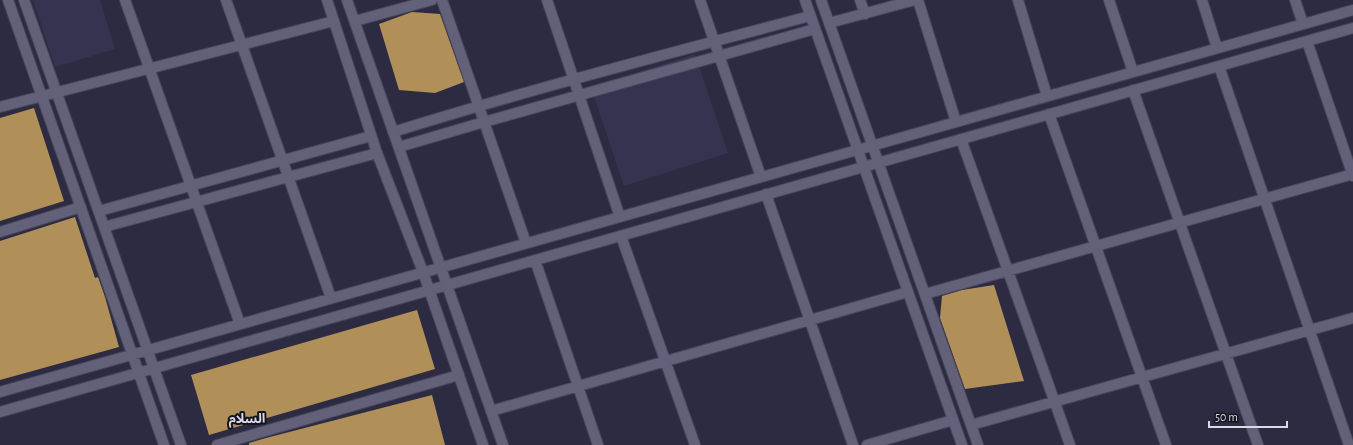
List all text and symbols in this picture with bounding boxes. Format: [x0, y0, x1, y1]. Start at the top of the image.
scale bar [1209, 403, 1287, 429]
text: 50 m [1215, 411, 1238, 423]
district label: السلام [229, 413, 265, 428]

